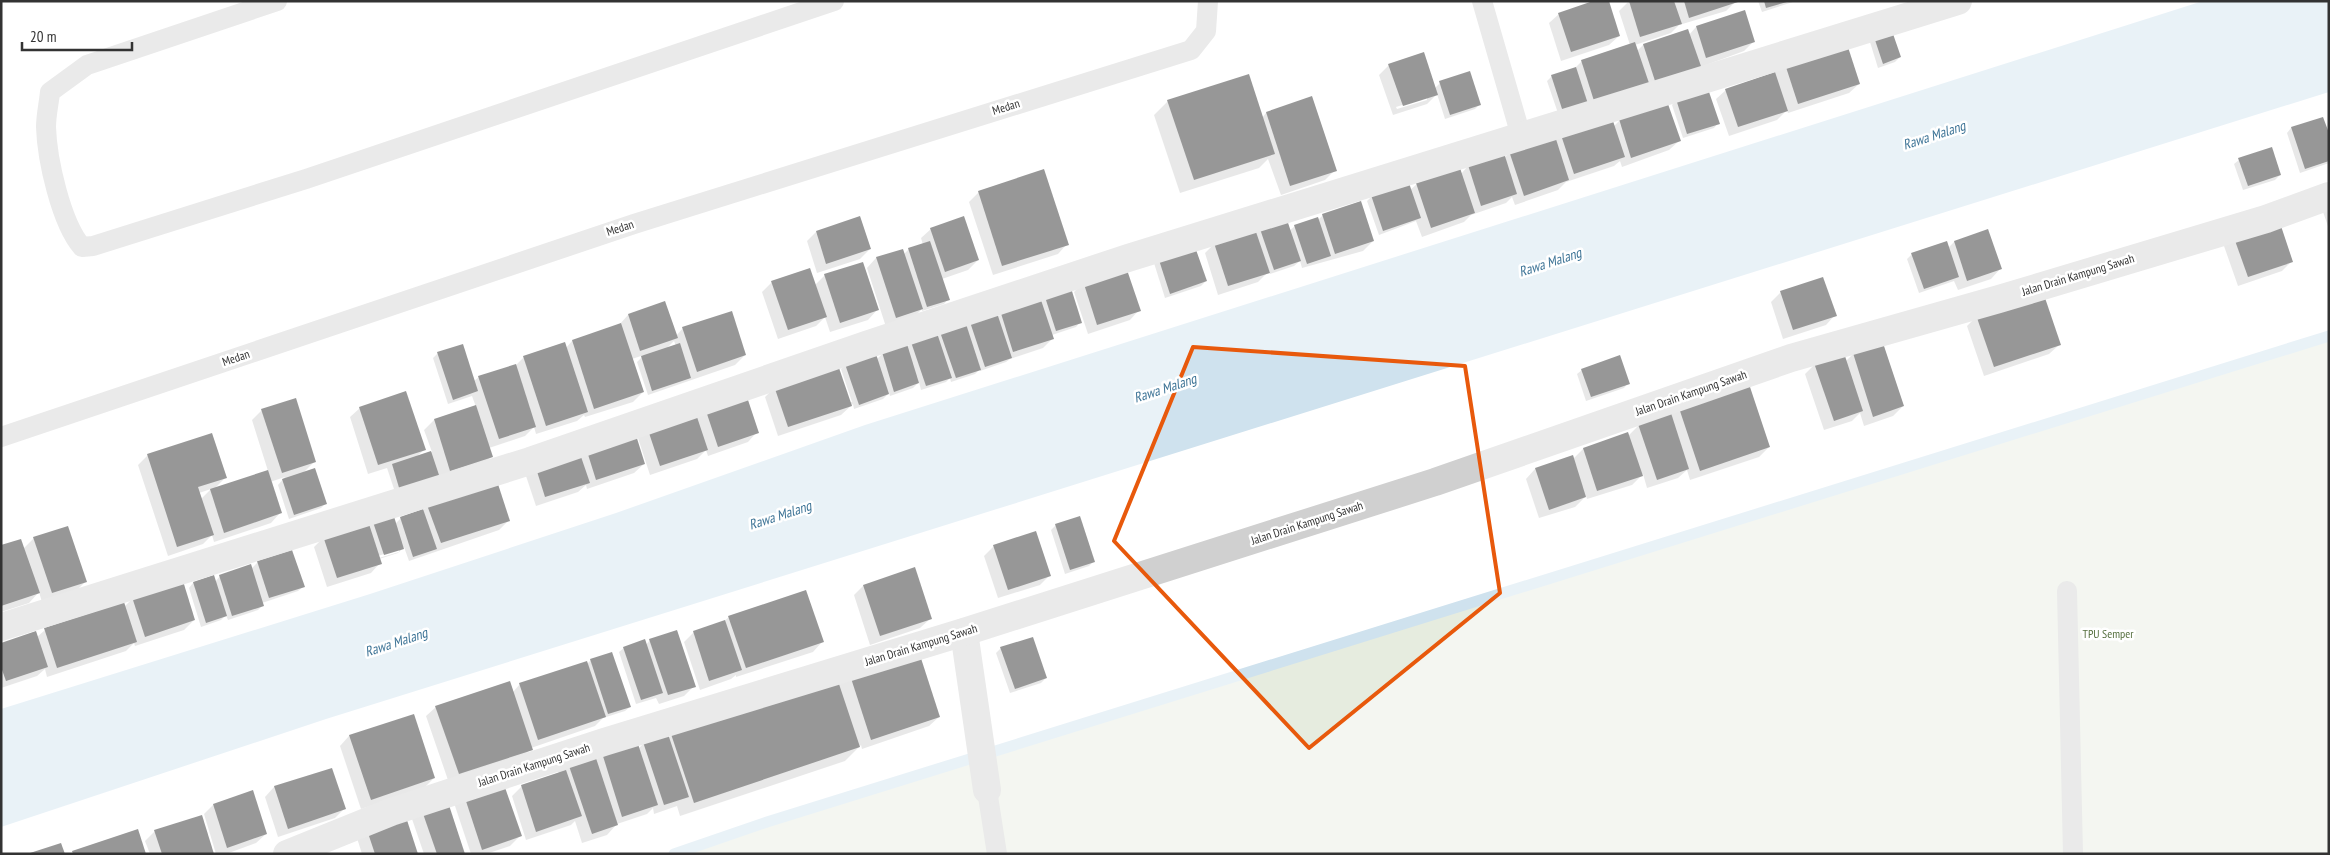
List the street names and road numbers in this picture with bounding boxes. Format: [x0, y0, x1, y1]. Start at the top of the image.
street label: Medan [990, 95, 1021, 118]
street label: Medan [604, 216, 635, 239]
street label: Jalan Drain Kampung Sawah [2019, 250, 2136, 299]
street label: Medan [220, 346, 251, 369]
street label: Jalan Drain Kampung Sawah [1632, 366, 1748, 419]
street label: Jalan Drain Kampung Sawah [1248, 497, 1365, 548]
street label: Jalan Drain Kampung Sawah [862, 620, 979, 669]
street label: Jalan Drain Kampung Sawah [475, 739, 592, 790]

